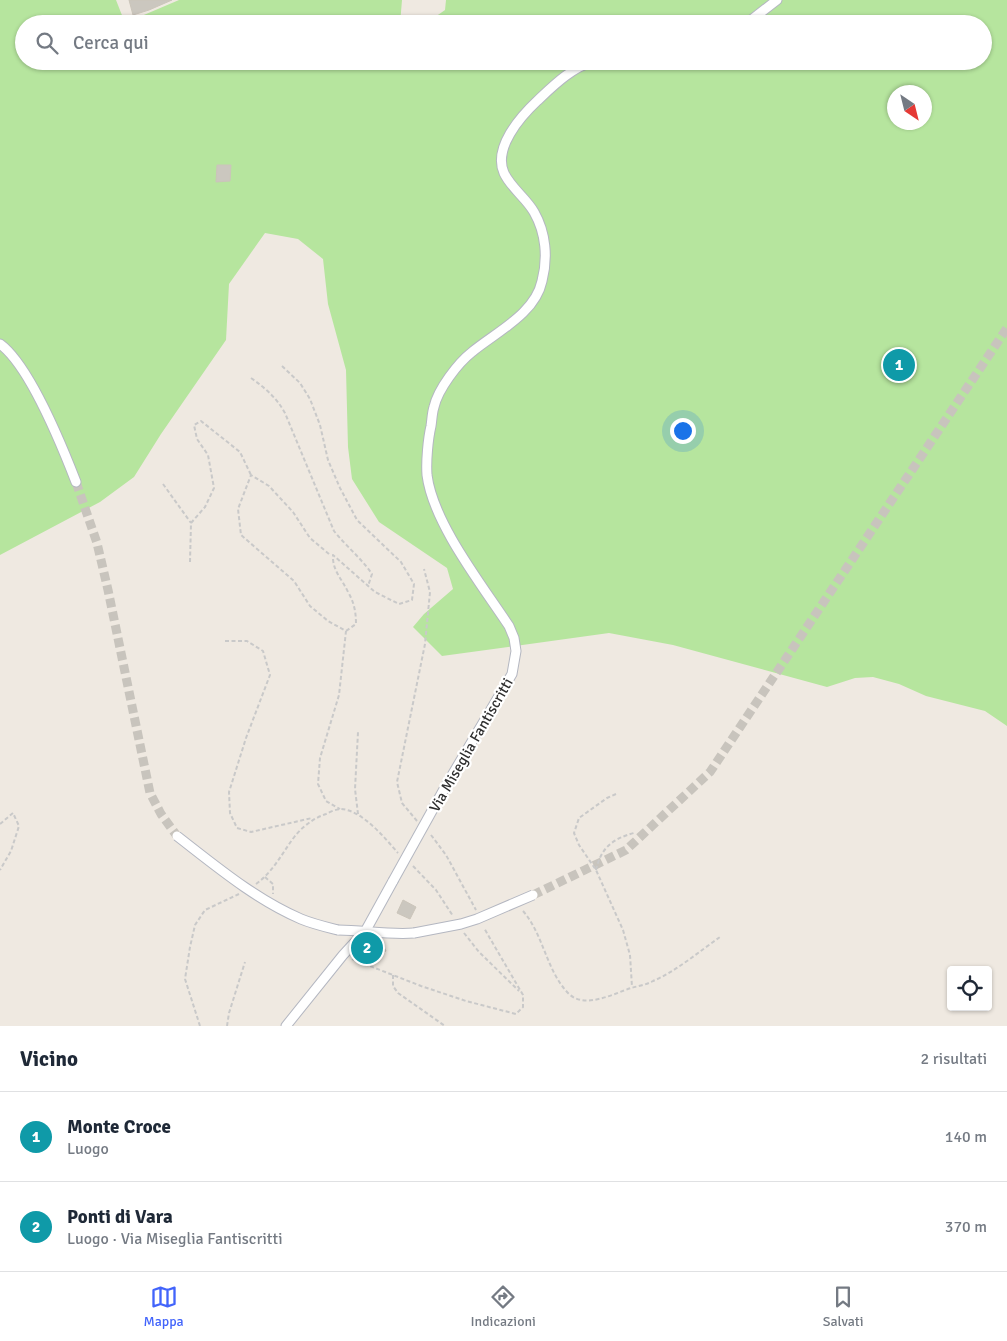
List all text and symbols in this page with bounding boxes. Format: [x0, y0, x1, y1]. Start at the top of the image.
search box [15, 15, 992, 70]
icon: search [33, 29, 61, 57]
text: Cerca qui [73, 31, 149, 55]
north arrow [887, 85, 932, 130]
pin: 1 [883, 346, 915, 384]
your location [670, 418, 696, 444]
street label: Via Miseglia Fantiscritti [425, 675, 517, 815]
pin: 2 [351, 929, 383, 967]
map controls [947, 966, 992, 1011]
button: locate [947, 966, 992, 1011]
text: Vicino [20, 1046, 78, 1072]
text: 2 risultati [921, 1049, 987, 1069]
text: Monte Croce [67, 1115, 171, 1139]
text: 1 [32, 1127, 40, 1147]
text: 140 m [945, 1127, 987, 1147]
text: Luogo [67, 1139, 109, 1159]
text: Ponti di Vara [67, 1205, 173, 1229]
text: 2 [32, 1217, 40, 1237]
text: 370 m [945, 1217, 987, 1237]
text: Luogo · Via Miseglia Fantiscritti [67, 1229, 282, 1249]
tab: Mappa [143, 1283, 184, 1330]
tab: Indicazioni [470, 1283, 536, 1330]
tab: Salvati [823, 1283, 864, 1330]

